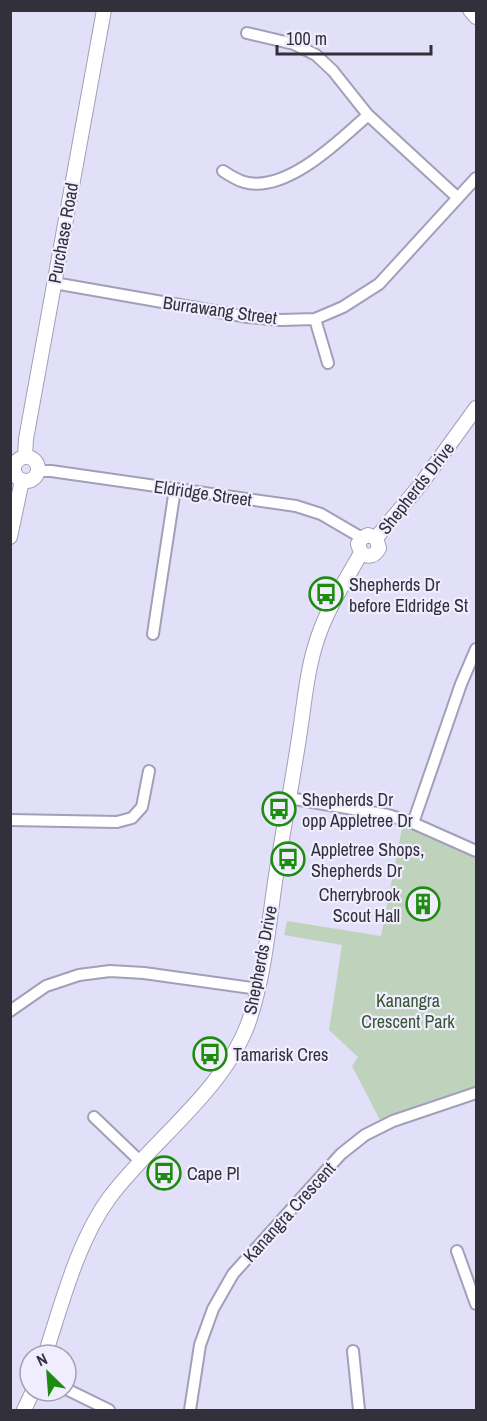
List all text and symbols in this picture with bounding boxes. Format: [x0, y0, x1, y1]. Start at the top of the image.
scale bar [277, 18, 432, 56]
text: 100 m [286, 26, 327, 51]
street label: Purchase Road [42, 181, 84, 285]
street label: Burrawang Street [161, 290, 279, 330]
street label: Shepherds Drive [372, 437, 460, 539]
street label: Eldridge Street [153, 474, 253, 512]
place label: Shepherds Dr before Eldridge St [349, 572, 468, 618]
bus stop icon: Shepherds Dr before Eldridge St [308, 576, 344, 612]
place label: Shepherds Dr opp Appletree Dr [302, 787, 413, 833]
bus stop icon: Shepherds Dr opp Appletree Dr [261, 791, 297, 827]
place label: Appletree Shops, Shepherds Dr [310, 837, 424, 883]
bus stop icon: Appletree Shops, Shepherds Dr [270, 841, 306, 877]
place label: Cherrybrook Scout Hall [319, 882, 401, 928]
building icon: Cherrybrook Scout Hall [405, 886, 441, 922]
street label: Shepherds Drive [237, 903, 283, 1017]
park label: Kanangra Crescent Park [361, 988, 455, 1034]
bus stop icon: Tamarisk Cres [192, 1036, 228, 1072]
place label: Tamarisk Cres [233, 1042, 328, 1067]
bus stop icon: Cape Pl [146, 1155, 182, 1191]
street label: Kanangra Crescent [237, 1156, 341, 1268]
place label: Cape Pl [187, 1161, 240, 1186]
north arrow [18, 1343, 78, 1403]
text: N [33, 1347, 51, 1371]

